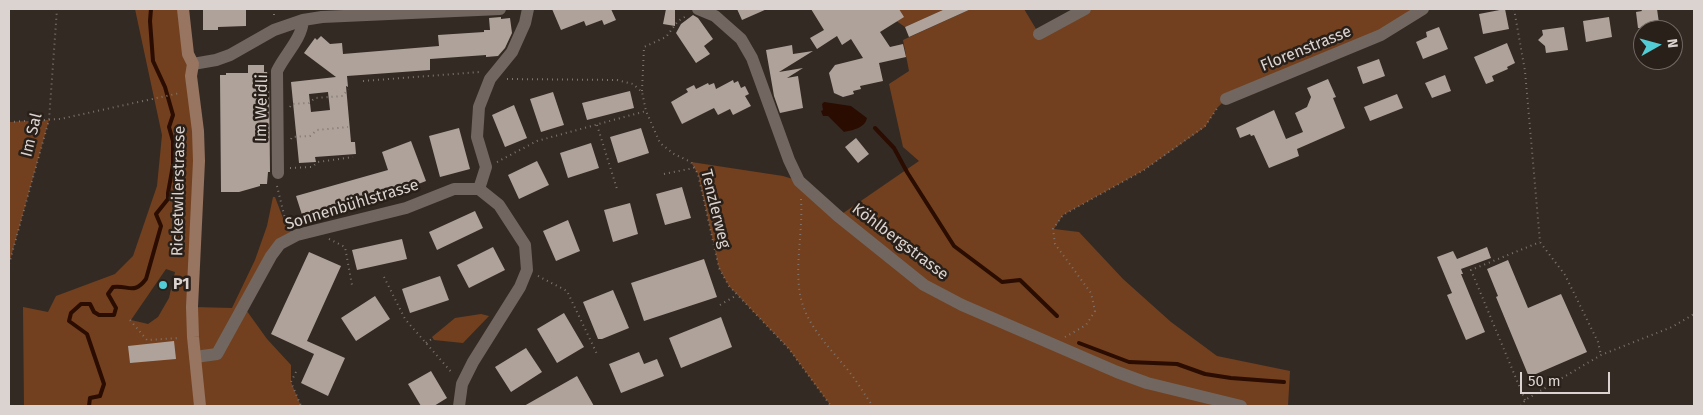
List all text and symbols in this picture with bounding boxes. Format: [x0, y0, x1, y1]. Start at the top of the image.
north arrow [1633, 20, 1683, 70]
street label: Florenstrasse [1258, 22, 1354, 76]
text: N [1663, 38, 1681, 49]
street label: Im Weidli [252, 74, 272, 142]
street label: Im Sal [17, 111, 47, 159]
street label: Ricketwilerstrasse [168, 126, 190, 256]
street label: Tenzlerweg [696, 168, 734, 250]
street label: Sonnenbühlstrasse [283, 176, 421, 234]
street label: Köhlbergstrasse [848, 199, 952, 285]
place label: P1 [173, 275, 190, 295]
marker: P1 [157, 279, 169, 291]
scale bar [1523, 362, 1613, 394]
text: 50 m [1528, 372, 1561, 390]

